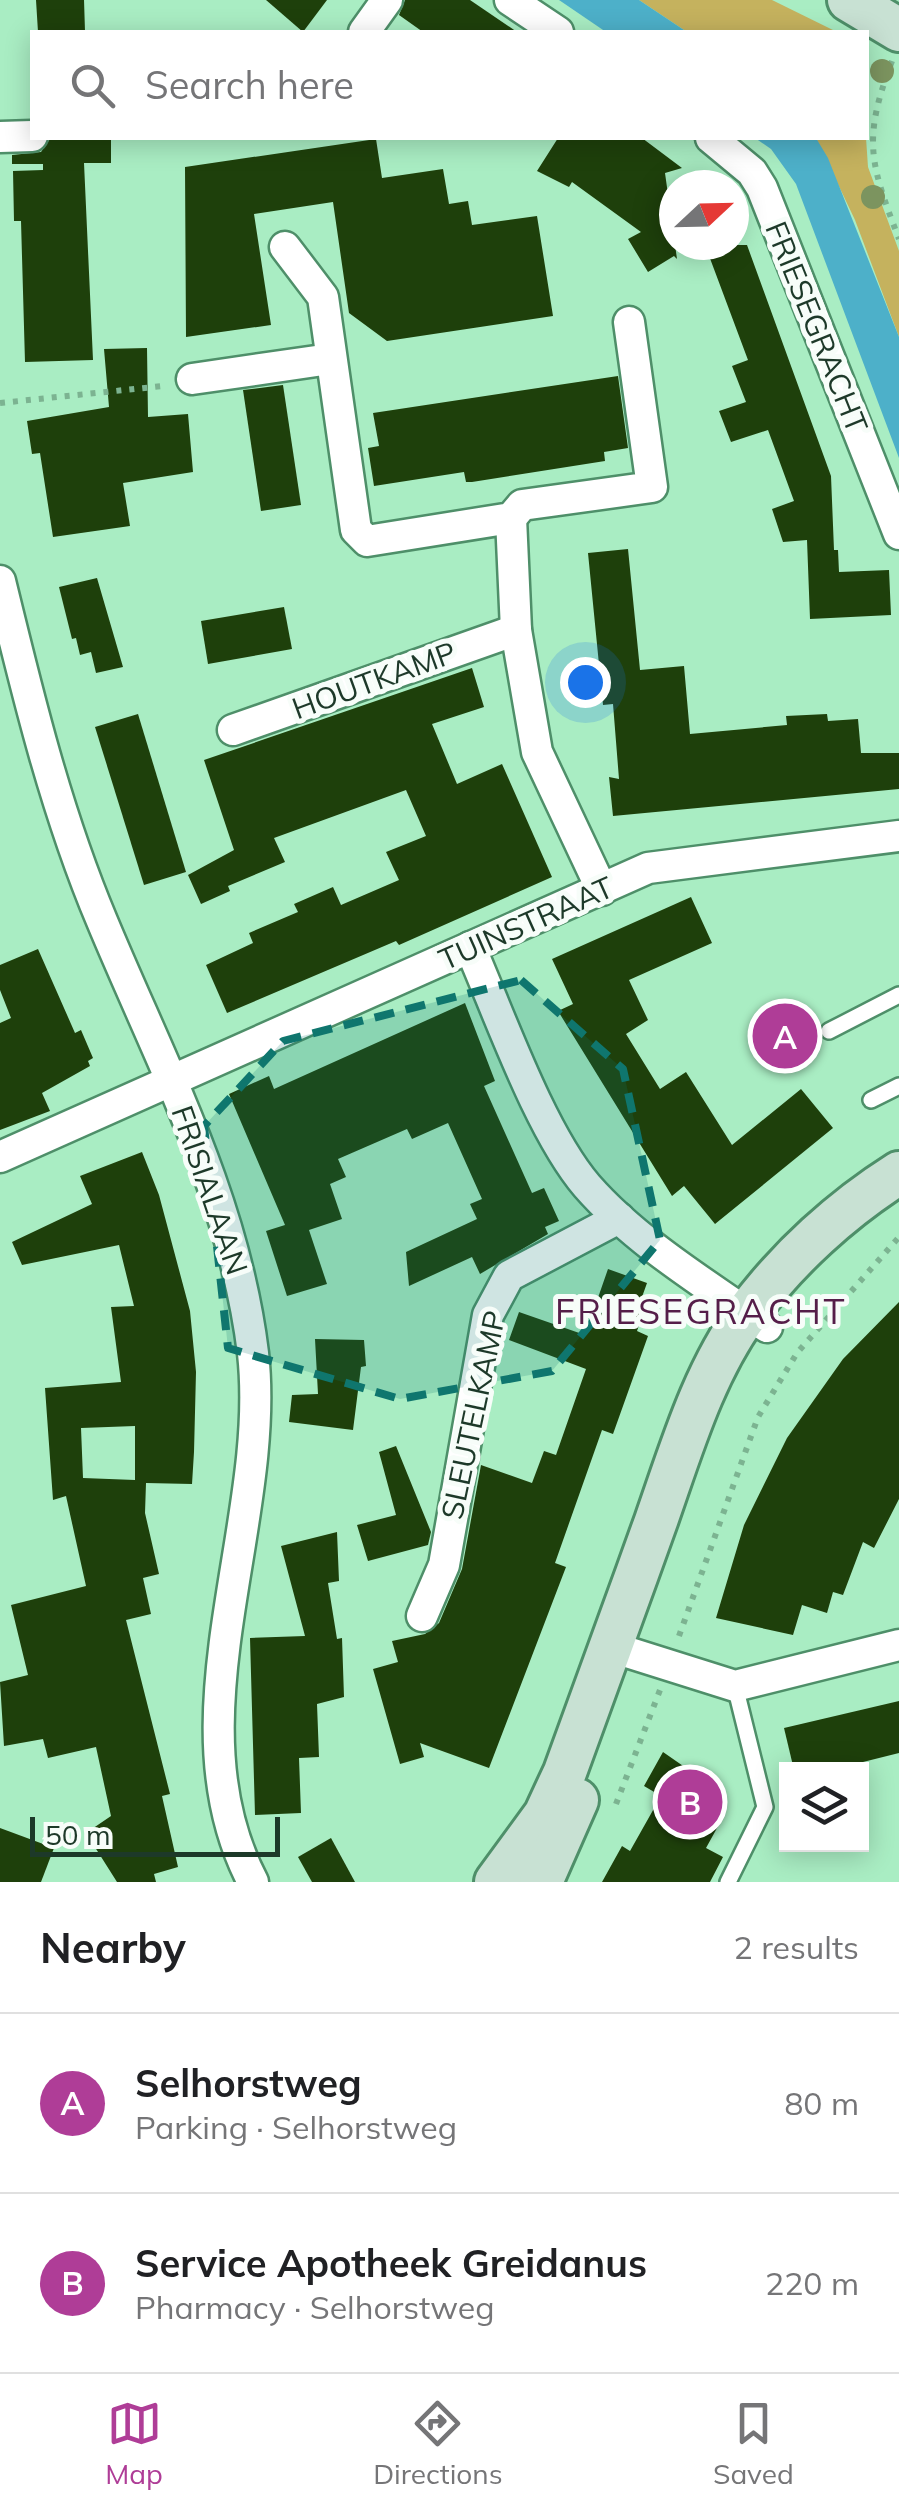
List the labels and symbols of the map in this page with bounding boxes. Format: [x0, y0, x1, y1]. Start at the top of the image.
north arrow [659, 170, 749, 260]
street label: FRIESEGRACHT [757, 216, 877, 438]
street label: HOUTKAMP [287, 633, 461, 727]
your location [560, 657, 611, 708]
street label: TUINSTRAAT [433, 868, 619, 978]
pin: A [752, 998, 818, 1074]
street label: FRISIALAAN [163, 1101, 257, 1279]
district label: FRIESEGRACHT [555, 1289, 847, 1333]
street label: SLEUTELKAMP [432, 1307, 514, 1523]
pin: B [658, 1764, 722, 1840]
scale bar [30, 1812, 280, 1856]

